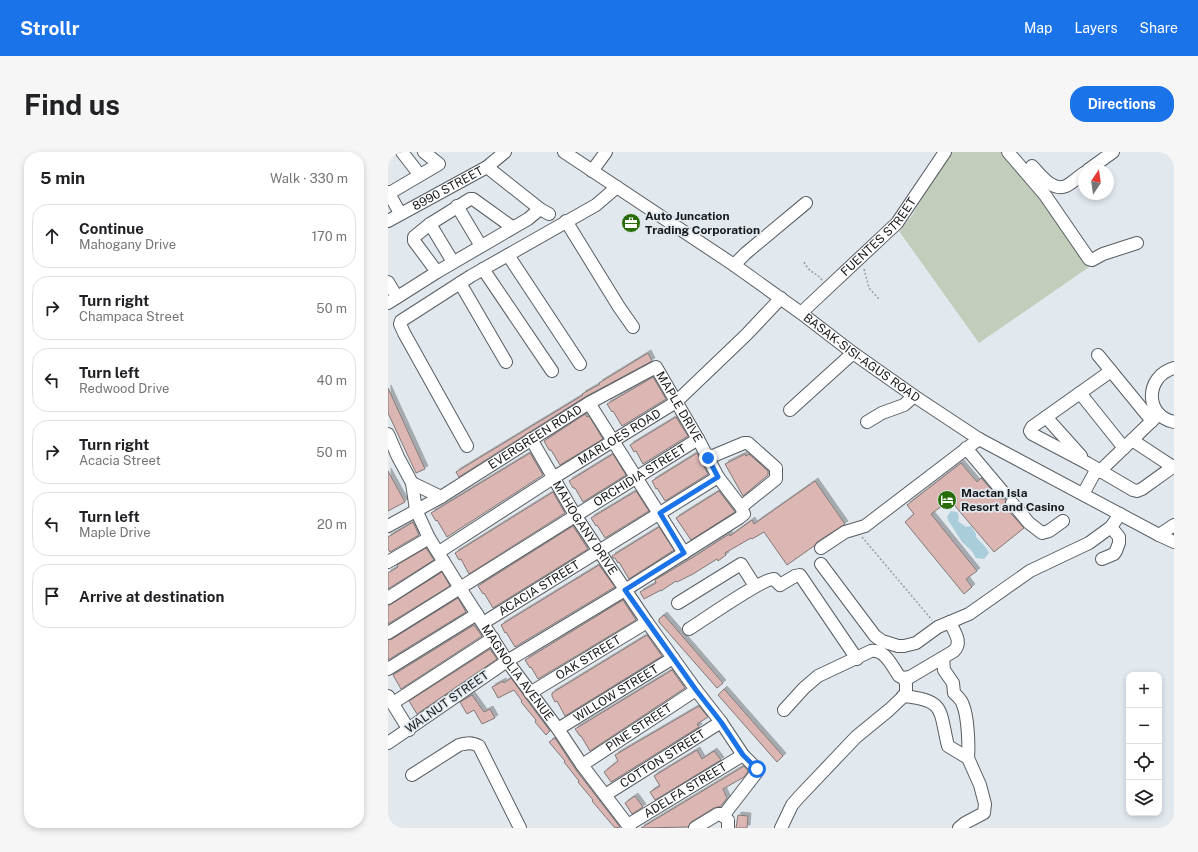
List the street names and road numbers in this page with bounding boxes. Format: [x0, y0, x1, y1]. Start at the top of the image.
street label: 8990 STREET [410, 164, 485, 213]
street label: FUENTES STREET [838, 195, 919, 279]
street label: BASAK-SISI-AGUS ROAD [801, 310, 923, 405]
street label: MAPLE DRIVE [653, 369, 705, 445]
street label: EVERGREEN ROAD [486, 402, 585, 472]
street label: MARLOES ROAD [576, 406, 663, 468]
street label: ORCHIDIA STREET [591, 441, 689, 510]
street label: MAHOGANY DRIVE [550, 478, 620, 578]
street label: ACACIA STREET [496, 558, 582, 619]
street label: MAGNOLIA AVENUE [478, 622, 556, 724]
street label: OAK STREET [553, 633, 623, 683]
street label: WILLOW STREET [571, 662, 661, 725]
street label: WALNUT STREET [403, 668, 491, 736]
street label: PINE STREET [603, 701, 674, 754]
street label: COTTON STREET [617, 727, 708, 791]
street label: ADELFA STREET [641, 760, 729, 821]

